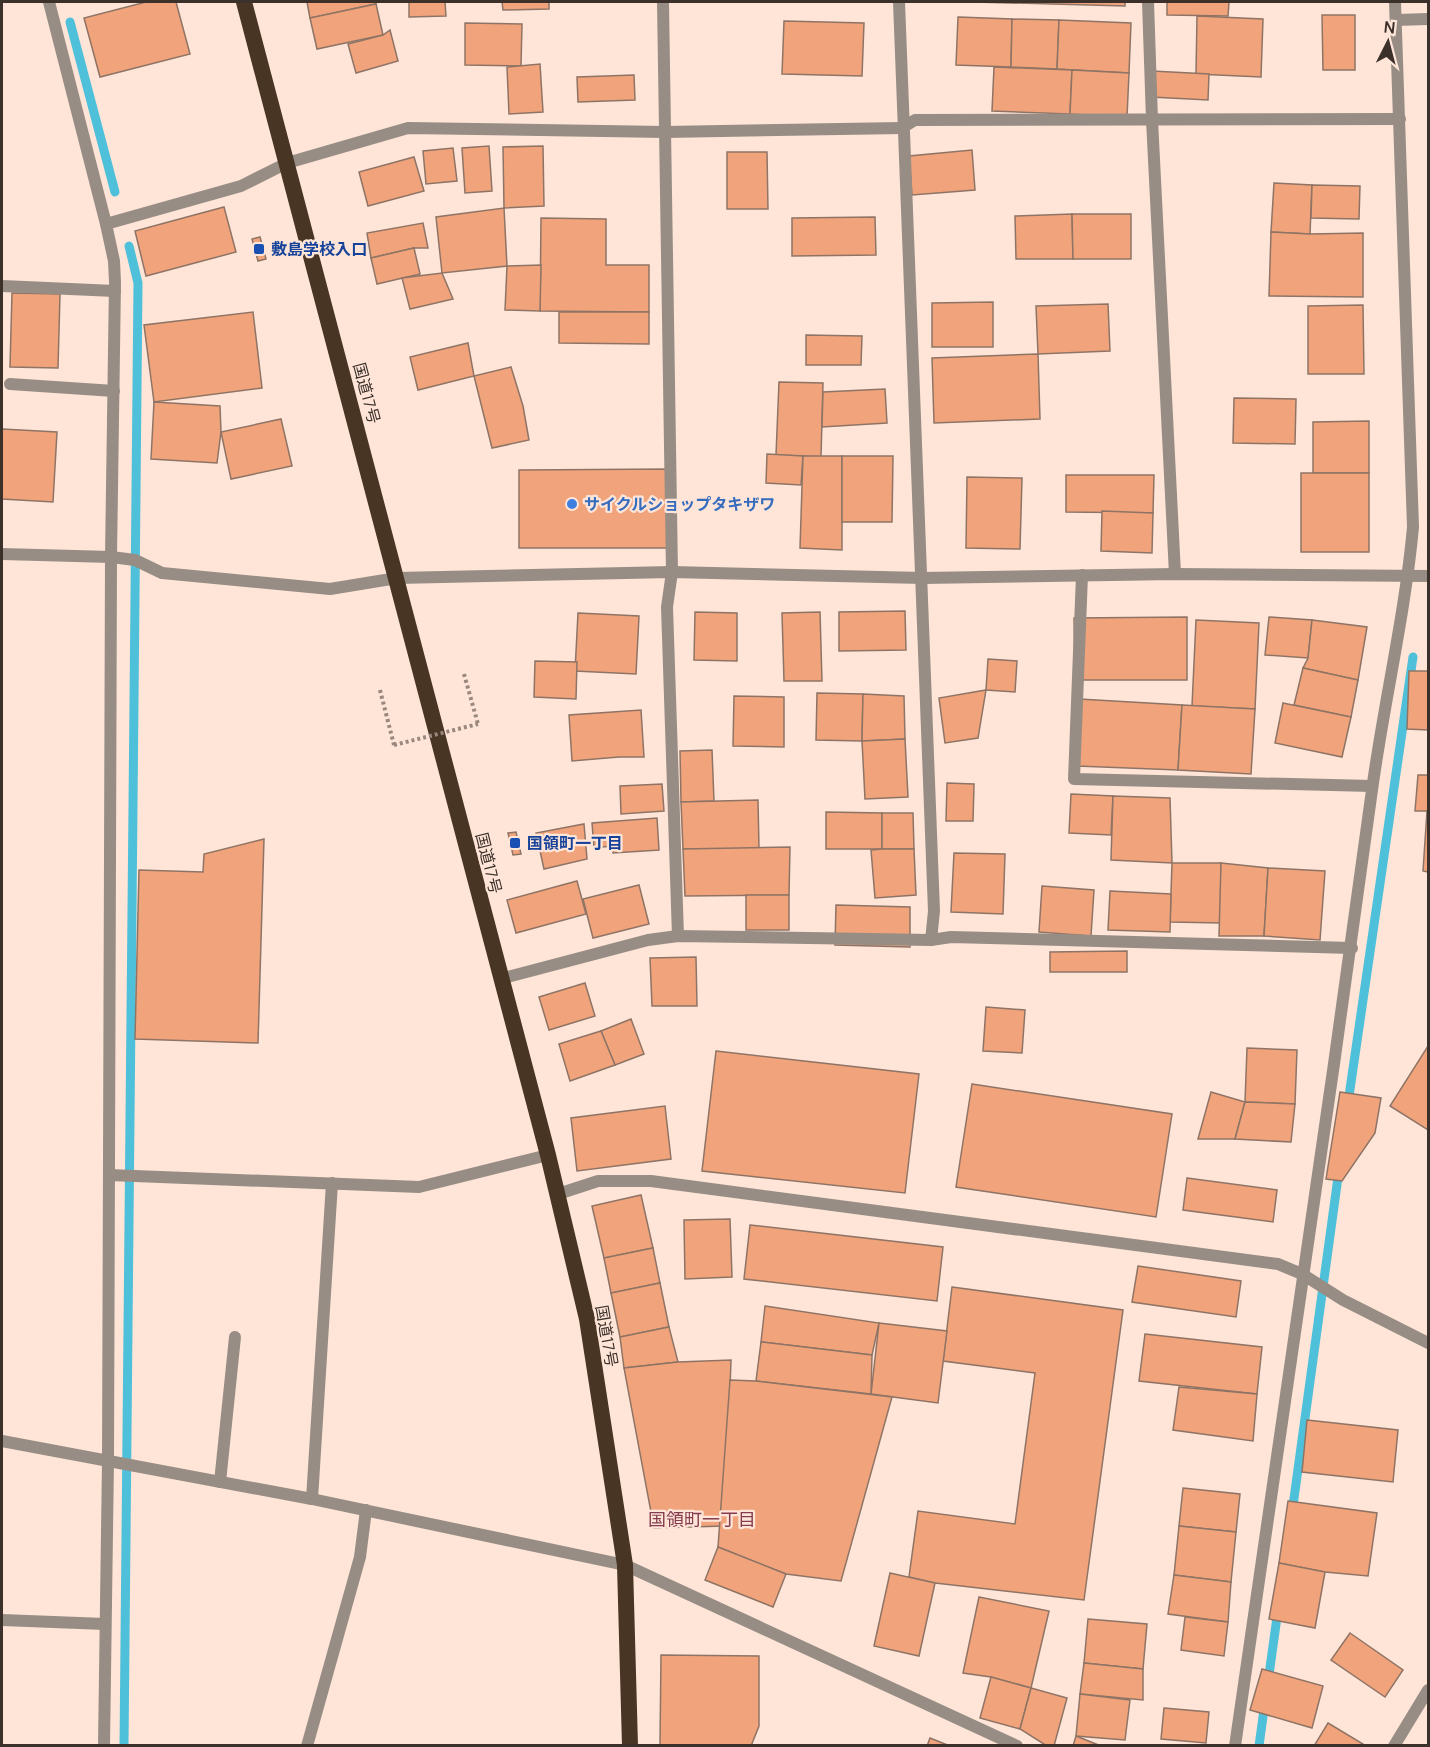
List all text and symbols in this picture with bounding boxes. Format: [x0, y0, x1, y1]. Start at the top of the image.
north arrow [1358, 12, 1418, 72]
text: N [1383, 16, 1396, 39]
place label: 敷島学校入口 [271, 238, 367, 260]
marker: 敷島学校入口 [252, 242, 266, 256]
street label: 国道17号 [348, 360, 386, 426]
place label: サイクルショップタキザワ [584, 493, 775, 515]
marker: サイクルショップタキザワ [565, 497, 579, 511]
street label: 国道17号 [471, 830, 507, 896]
place label: 国領町一丁目 [527, 832, 623, 854]
marker: 国領町一丁目 [508, 836, 522, 850]
street label: 国道17号 [591, 1303, 623, 1369]
district label: 国領町一丁目 [648, 1507, 756, 1531]

